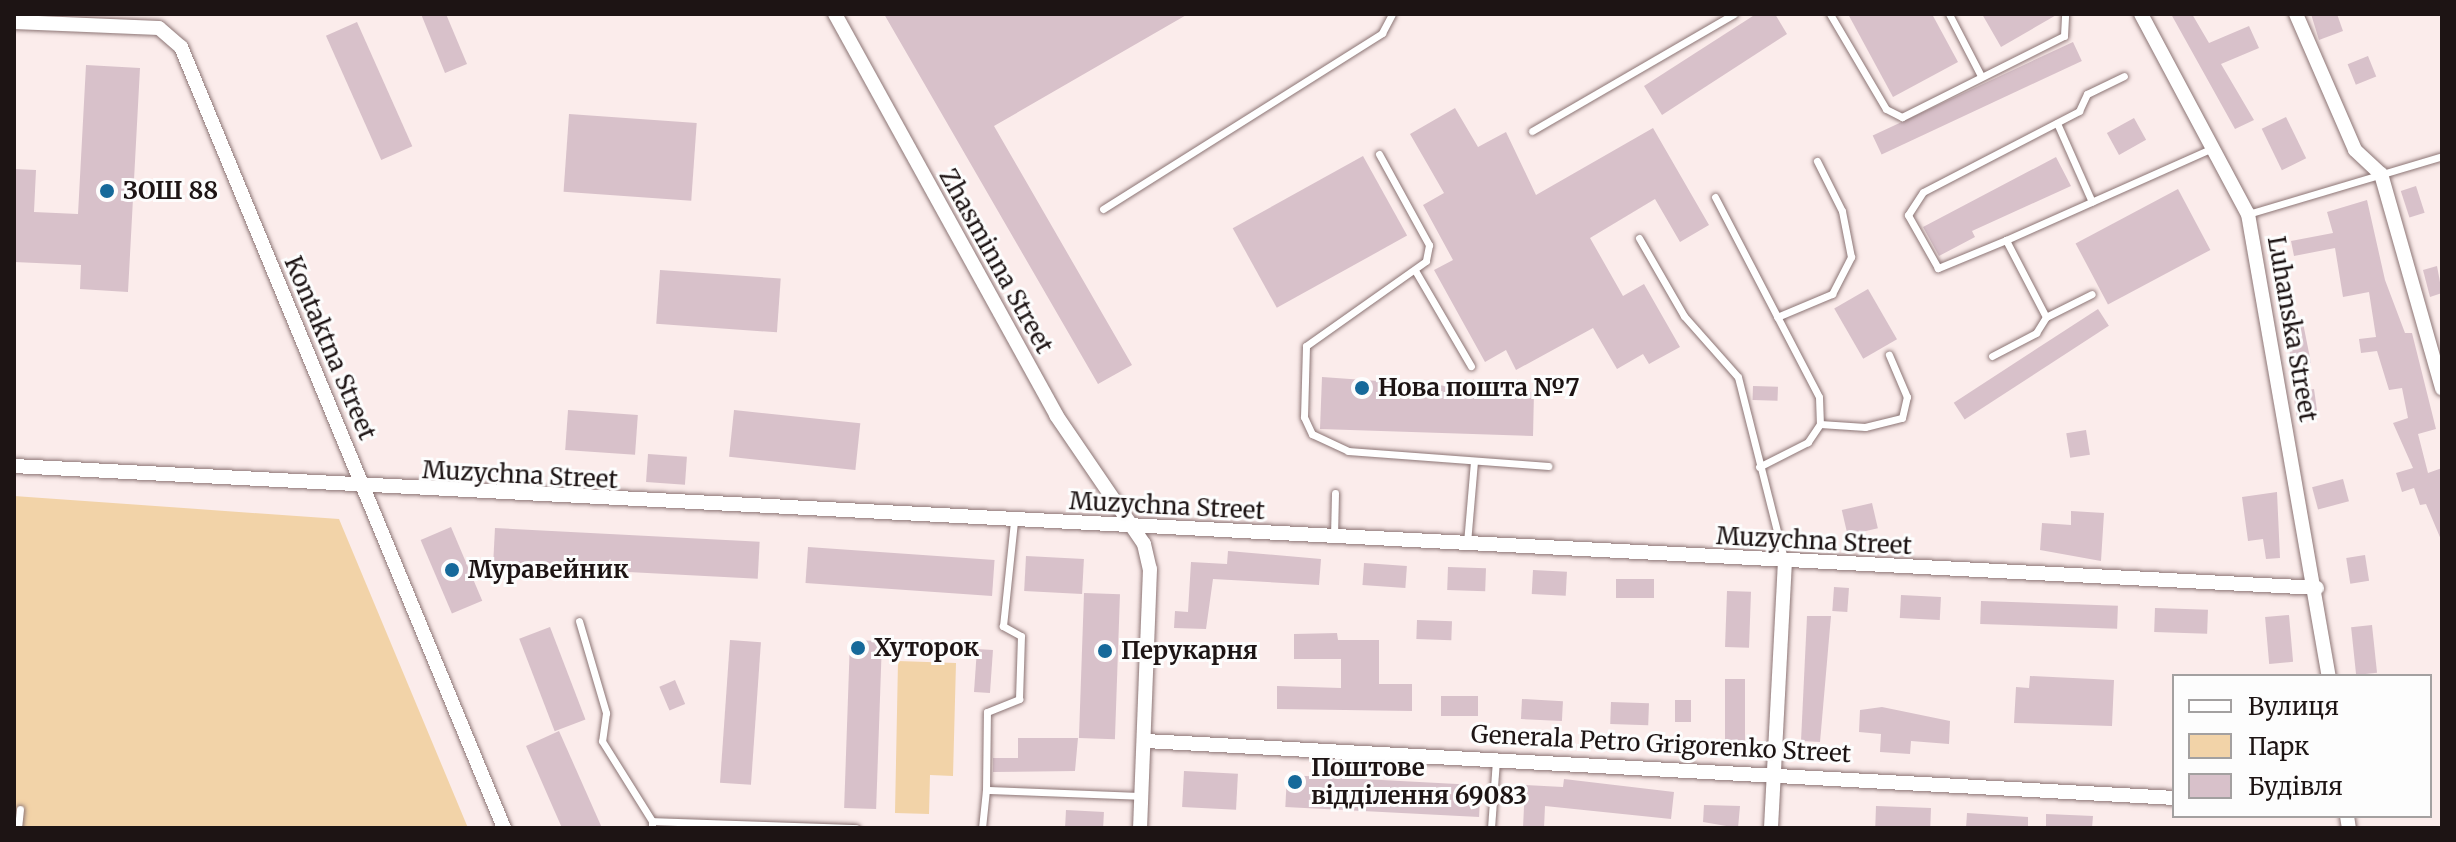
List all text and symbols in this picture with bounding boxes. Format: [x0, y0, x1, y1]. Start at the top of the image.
street label: Zhasminna Street [933, 164, 1059, 358]
place label: ЗОШ 88 [123, 177, 218, 205]
marker: ЗОШ 88 [98, 182, 116, 200]
street label: Luhanska Street [2262, 234, 2322, 424]
street label: Kontaktna Street [278, 252, 382, 444]
place label: Нова пошта №7 [1378, 374, 1580, 402]
marker: Нова пошта №7 [1353, 379, 1371, 397]
street label: Muzychna Street [422, 455, 618, 495]
street label: Muzychna Street [1069, 486, 1265, 526]
street label: Muzychna Street [1716, 521, 1912, 561]
place label: Муравейник [468, 556, 629, 584]
marker: Муравейник [443, 561, 461, 579]
place label: Хуторок [874, 634, 979, 662]
place label: Перукарня [1121, 637, 1258, 665]
marker: Хуторок [849, 639, 867, 657]
marker: Перукарня [1096, 642, 1114, 660]
legend [2172, 674, 2432, 818]
text: Вулиця [2248, 691, 2339, 722]
street label: Generala Petro Grigorenko Street [1470, 720, 1852, 768]
text: Парк [2248, 731, 2309, 762]
place label: Поштове відділення 69083 [1311, 754, 1527, 810]
text: Будівля [2248, 771, 2343, 802]
marker: Поштове відділення 69083 [1286, 773, 1304, 791]

